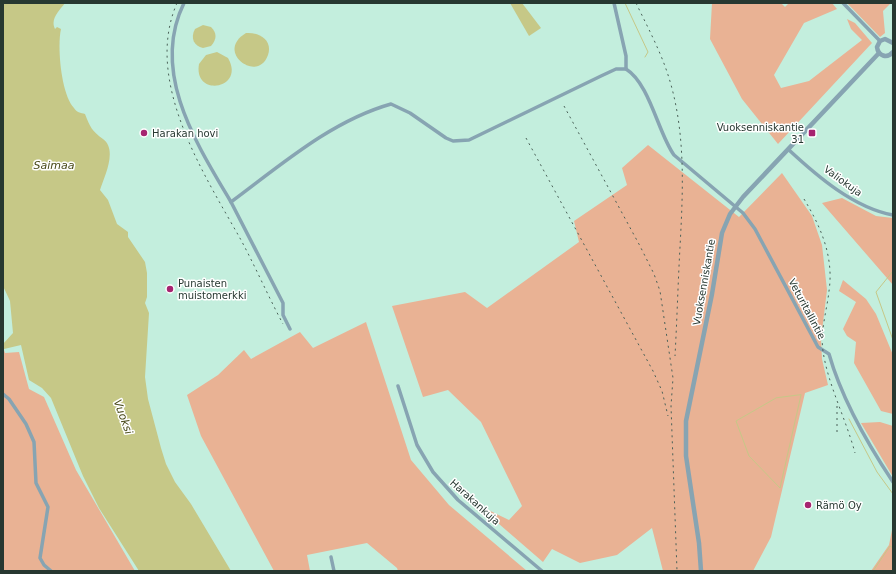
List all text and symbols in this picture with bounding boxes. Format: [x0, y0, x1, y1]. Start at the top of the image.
place label: Vuoksenniskantie 31 [717, 122, 804, 145]
marker: Harakan hovi [139, 128, 149, 138]
place label: Harakan hovi [152, 128, 218, 139]
marker: Vuoksenniskantie 31 [807, 128, 817, 138]
water label: Saimaa [34, 159, 75, 172]
street label: Valiokuja [822, 163, 864, 199]
street label: Vuoksenniskantie [691, 238, 717, 326]
street label: Veturitallintie [786, 277, 828, 341]
place label: Punaisten muistomerkki [178, 278, 246, 301]
marker: Punaisten muistomerkki [165, 284, 175, 294]
water label: Vuoksi [111, 398, 135, 436]
street label: Harakankuja [448, 477, 502, 527]
marker: Rämö Oy [803, 500, 813, 510]
place label: Rämö Oy [816, 500, 862, 511]

